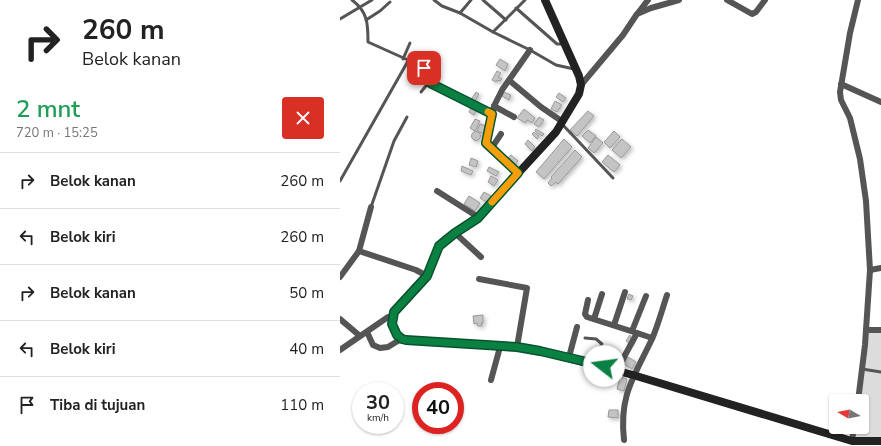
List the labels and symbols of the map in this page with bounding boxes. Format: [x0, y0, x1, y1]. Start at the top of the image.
pin [407, 51, 441, 85]
position arrow [583, 345, 625, 387]
speed limit sign: 40 [412, 382, 464, 434]
north arrow [829, 394, 869, 434]

